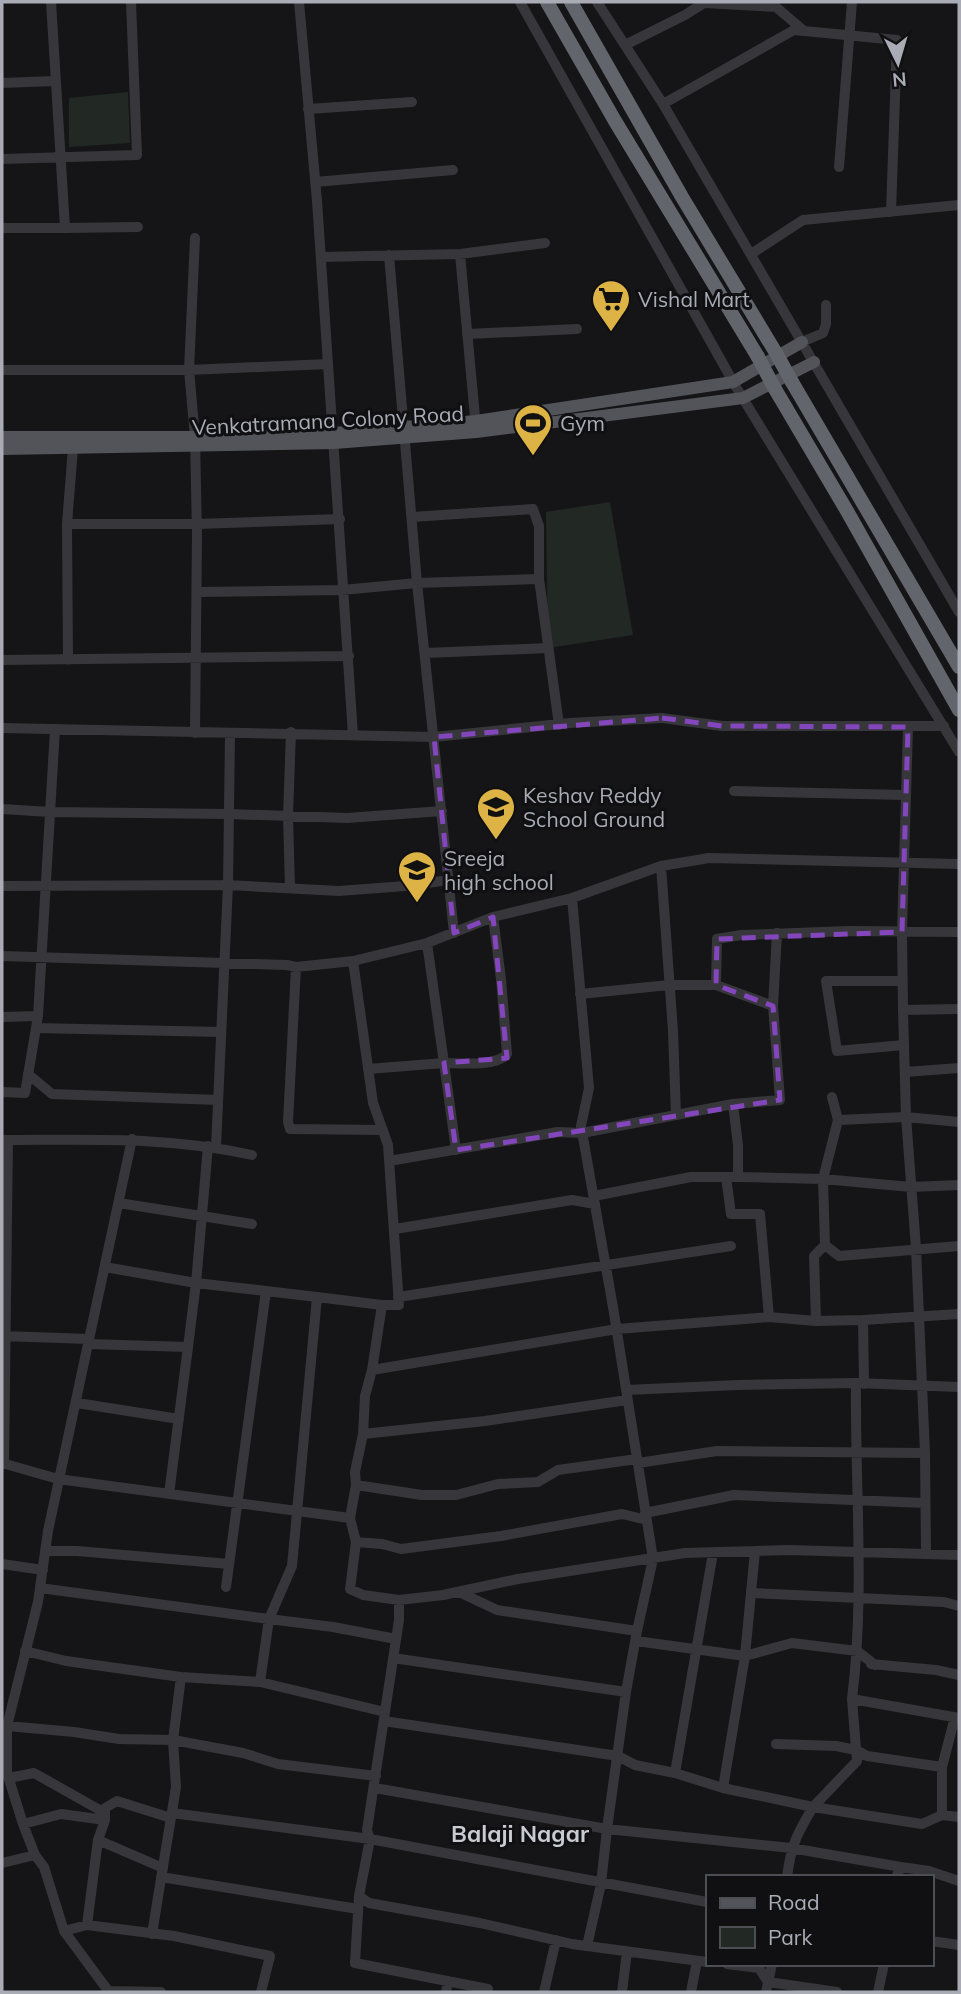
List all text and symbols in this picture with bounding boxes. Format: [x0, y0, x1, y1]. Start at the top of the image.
north arrow [863, 28, 933, 98]
text: N [891, 67, 908, 93]
supermarket icon: Vishal Mart [590, 278, 632, 333]
place label: Vishal Mart [638, 286, 750, 312]
street label: Venkatramana Colony Road [191, 400, 465, 440]
sports icon: Gym [512, 402, 554, 457]
place label: Gym [560, 410, 605, 436]
place label: Keshav Reddy School Ground [523, 782, 665, 832]
school or university icon: Keshav Reddy School Ground [475, 786, 517, 841]
place label: Sreeja high school [444, 845, 554, 895]
school or university icon: Sreeja high school [396, 849, 438, 904]
district label: Balaji Nagar [451, 1819, 589, 1848]
legend [706, 1875, 933, 1966]
text: Road [768, 1889, 819, 1915]
text: Park [768, 1924, 812, 1950]

